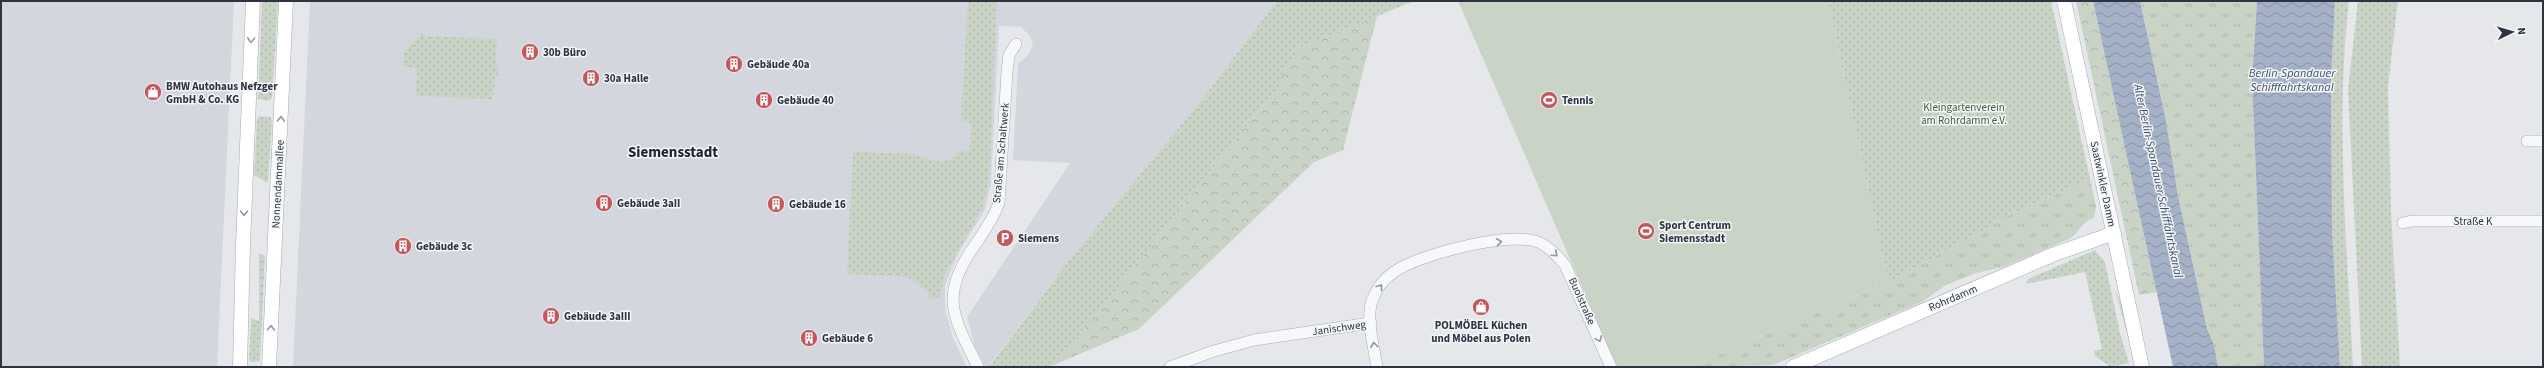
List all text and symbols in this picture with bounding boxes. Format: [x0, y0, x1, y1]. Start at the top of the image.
north arrow [2492, 12, 2532, 52]
text: N [2514, 27, 2529, 35]
one-way arrow [247, 37, 256, 43]
building icon: 30b Büro [520, 42, 540, 62]
place label: 30b Büro [543, 45, 586, 60]
building icon: Gebäude 40a [724, 54, 744, 74]
place label: Gebäude 40a [747, 57, 810, 72]
water label: Berlin-Spandauer Schifffahrtskanal [2249, 65, 2336, 96]
building icon: 30a Halle [581, 68, 601, 88]
place label: 30a Halle [604, 71, 649, 86]
place label: BMW Autohaus Nefzger GmbH & Co. KG [166, 79, 278, 107]
shop icon: BMW Autohaus Nefzger GmbH & Co. KG [143, 82, 163, 102]
water label: Alter Berlin-Spandauer Schifffahrtskanal [2129, 82, 2187, 279]
building icon: Gebäude 40 [754, 90, 774, 110]
sports icon: Tennis [1539, 90, 1559, 110]
place label: Gebäude 40 [777, 93, 834, 108]
place label: Tennis [1562, 93, 1594, 108]
park label: Kleingartenverein am Rohrdamm e.V. [1921, 100, 2007, 128]
street label: Straße am Schaltwerk [989, 102, 1013, 204]
one-way arrow [277, 116, 285, 122]
street label: Nonnendammallee [268, 139, 288, 229]
street label: Saatwinkler Damm [2087, 140, 2119, 228]
district label: Siemensstadt [628, 142, 718, 163]
building icon: Gebäude 3aII [594, 193, 614, 213]
building icon: Gebäude 16 [766, 194, 786, 214]
place label: Gebäude 3aII [617, 196, 680, 211]
place label: Gebäude 16 [789, 197, 846, 212]
one-way arrow [240, 210, 248, 216]
street label: Straße K [2454, 214, 2493, 229]
place label: Sport Centrum Siemensstadt [1659, 218, 1731, 246]
sports icon: Sport Centrum Siemensstadt [1636, 221, 1656, 241]
parking icon: Siemens [995, 228, 1015, 248]
place label: Siemens [1018, 231, 1059, 246]
building icon: Gebäude 3c [393, 236, 413, 256]
one-way arrow [1496, 237, 1502, 246]
place label: Gebäude 3c [416, 239, 472, 254]
one-way arrow [1550, 249, 1558, 257]
street label: Buolstraße [1565, 275, 1599, 327]
street label: Rohrdamm [1926, 281, 1980, 315]
one-way arrow [1376, 284, 1383, 291]
shop icon: POLMÖBEL Küchen und Möbel aus Polen [1471, 297, 1491, 317]
building icon: Gebäude 3aIII [541, 306, 561, 326]
place label: Gebäude 3aIII [564, 309, 631, 324]
street label: Janischweg [1311, 317, 1367, 339]
place label: POLMÖBEL Küchen und Möbel aus Polen [1431, 318, 1531, 346]
one-way arrow [267, 325, 275, 331]
building icon: Gebäude 6 [799, 328, 819, 348]
place label: Gebäude 6 [822, 331, 873, 346]
one-way arrow [1594, 334, 1602, 342]
one-way arrow [1370, 342, 1379, 348]

